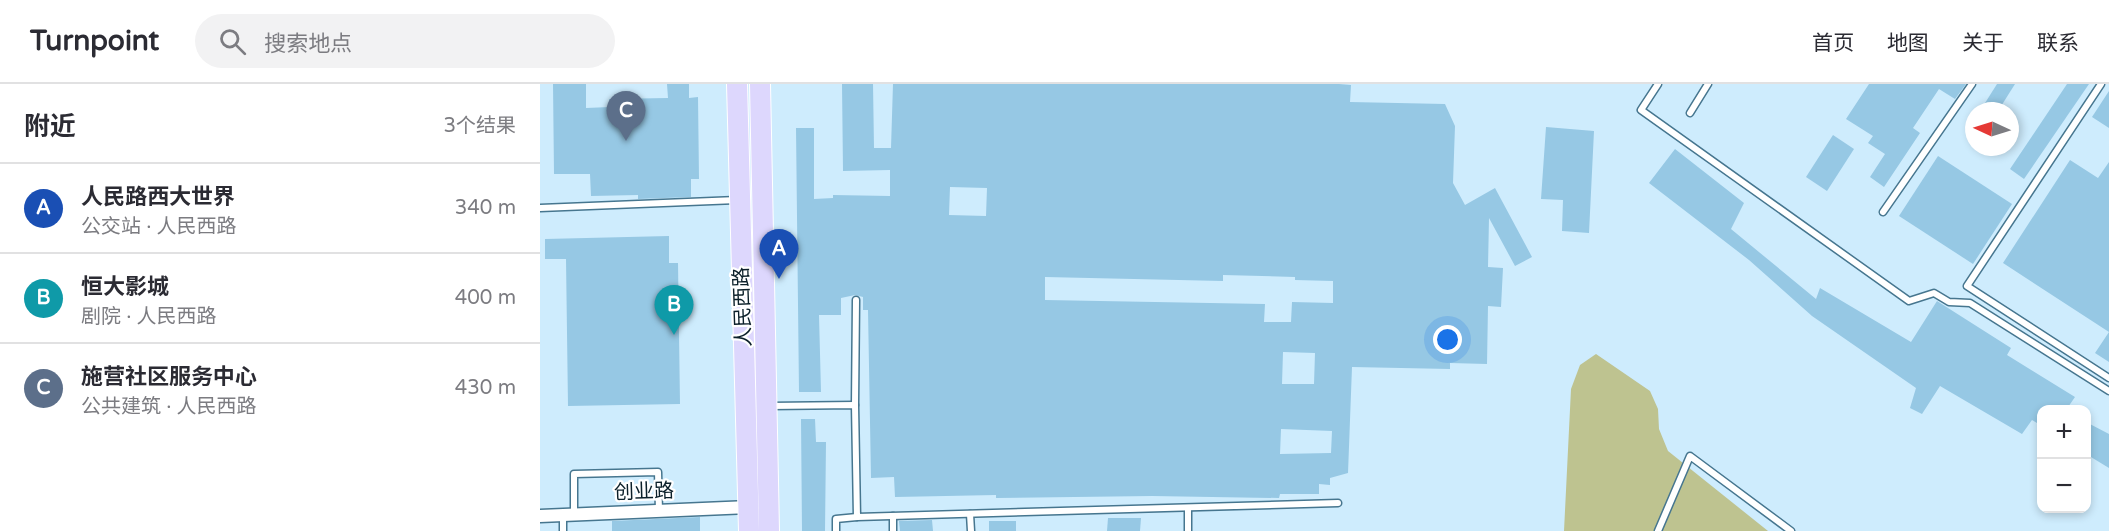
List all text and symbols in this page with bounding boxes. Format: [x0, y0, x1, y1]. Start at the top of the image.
search box [195, 14, 615, 68]
text: Turnpoint [30, 24, 159, 58]
icon: search [216, 25, 249, 58]
text: 搜索地点 [264, 31, 352, 57]
text: 首页 [1812, 31, 1854, 56]
text: 地图 [1887, 31, 1929, 56]
text: 关于 [1962, 31, 2004, 56]
text: 联系 [2037, 31, 2079, 56]
pin: C [606, 92, 646, 141]
north arrow [1965, 102, 2019, 156]
text: 附近 [24, 111, 76, 142]
text: 3个结果 [443, 114, 516, 138]
text: 人民路西大世界 [81, 184, 235, 210]
text: A [36, 196, 51, 220]
text: 340 m [455, 196, 516, 220]
text: 公交站 · 人民西路 [81, 215, 237, 239]
pin: A [760, 230, 798, 279]
street label: 人民西路 [730, 267, 756, 347]
text: 恒大影城 [81, 274, 169, 300]
text: B [37, 286, 50, 310]
text: 400 m [455, 286, 516, 310]
pin: B [654, 286, 694, 335]
text: 剧院 · 人民西路 [81, 305, 217, 329]
your location [1433, 325, 1462, 354]
text: 施营社区服务中心 [81, 364, 257, 390]
text: C [37, 376, 50, 400]
text: 430 m [455, 376, 516, 400]
text: 公共建筑 · 人民西路 [81, 395, 257, 419]
map controls [2037, 405, 2091, 513]
button: + [2037, 405, 2091, 459]
button: − [2037, 459, 2091, 513]
street label: 创业路 [614, 479, 674, 505]

